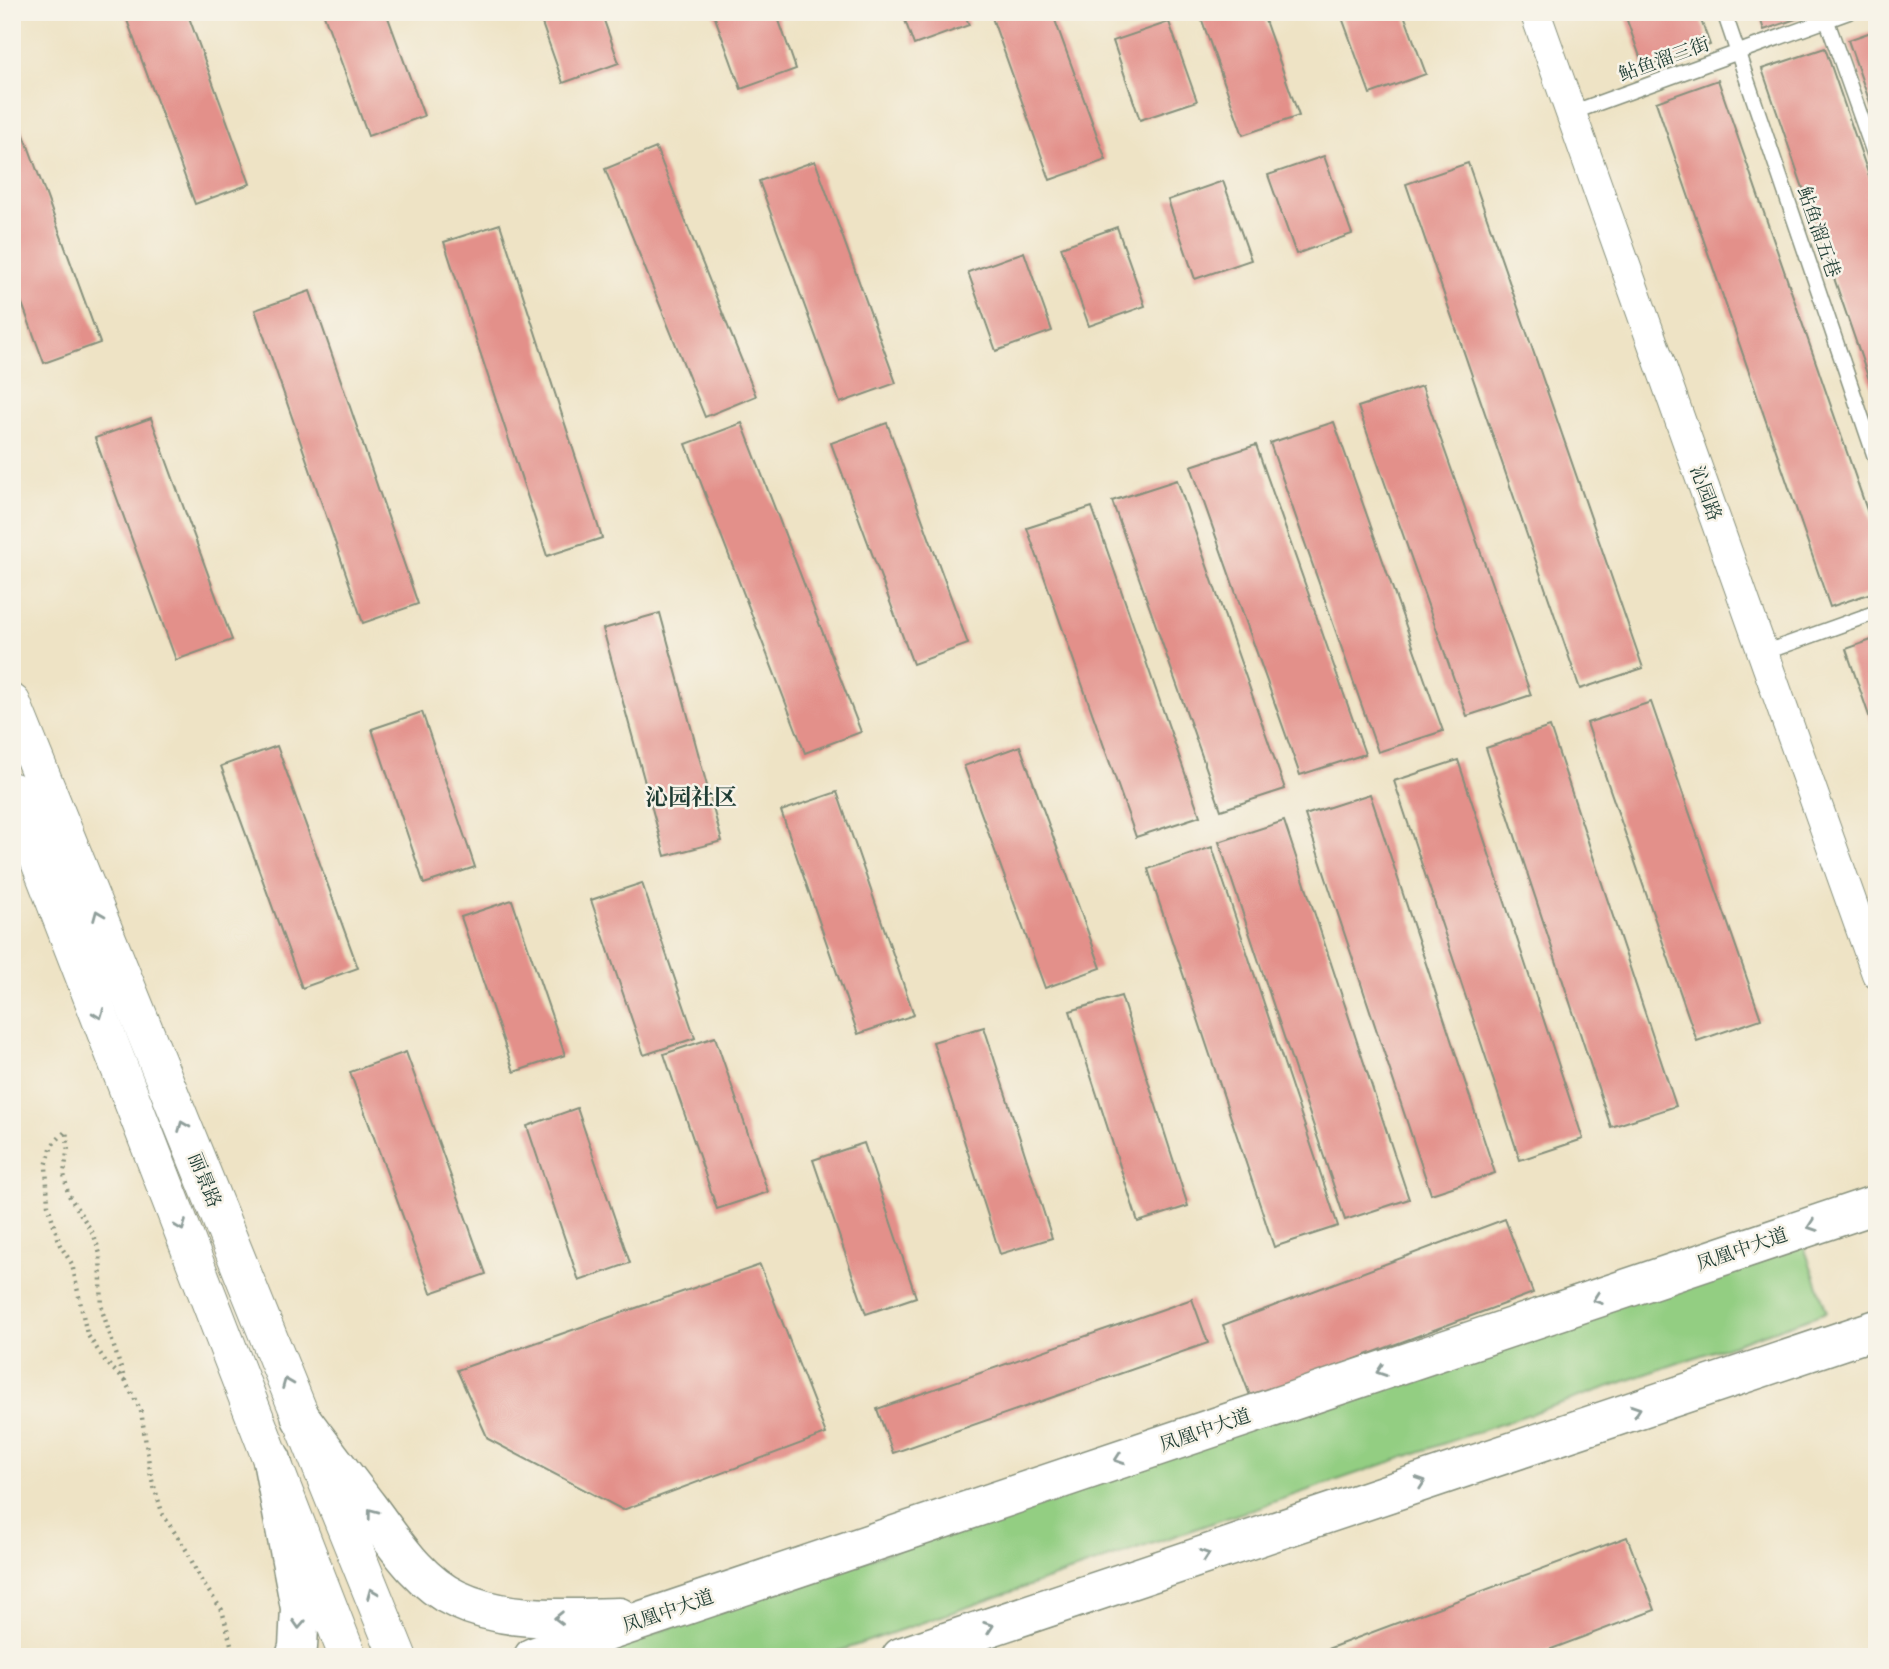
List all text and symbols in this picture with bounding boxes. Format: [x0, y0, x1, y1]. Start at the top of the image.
street label: 鲇鱼溜三街 [1615, 32, 1713, 86]
street label: 鲇鱼溜五巷 [1793, 183, 1845, 281]
street label: 沁园路 [1685, 462, 1727, 524]
district label: 沁园社区 [645, 783, 737, 811]
one-way arrow [92, 910, 106, 923]
one-way arrow [91, 1008, 105, 1020]
one-way arrow [178, 1121, 192, 1133]
street label: 丽景路 [184, 1149, 226, 1211]
one-way arrow [1807, 1218, 1819, 1232]
one-way arrow [173, 1220, 187, 1232]
street label: 凤凰中大道 [1693, 1223, 1791, 1275]
one-way arrow [1591, 1291, 1603, 1305]
one-way arrow [1375, 1363, 1388, 1377]
one-way arrow [281, 1377, 295, 1389]
street label: 凤凰中大道 [1156, 1404, 1254, 1456]
one-way arrow [1630, 1404, 1642, 1418]
one-way arrow [1113, 1451, 1125, 1466]
one-way arrow [1414, 1476, 1426, 1490]
one-way arrow [368, 1508, 381, 1521]
one-way arrow [1198, 1549, 1211, 1563]
street label: 凤凰中大道 [619, 1585, 717, 1637]
one-way arrow [366, 1588, 380, 1601]
one-way arrow [554, 1610, 565, 1625]
one-way arrow [292, 1619, 307, 1630]
one-way arrow [983, 1621, 995, 1635]

